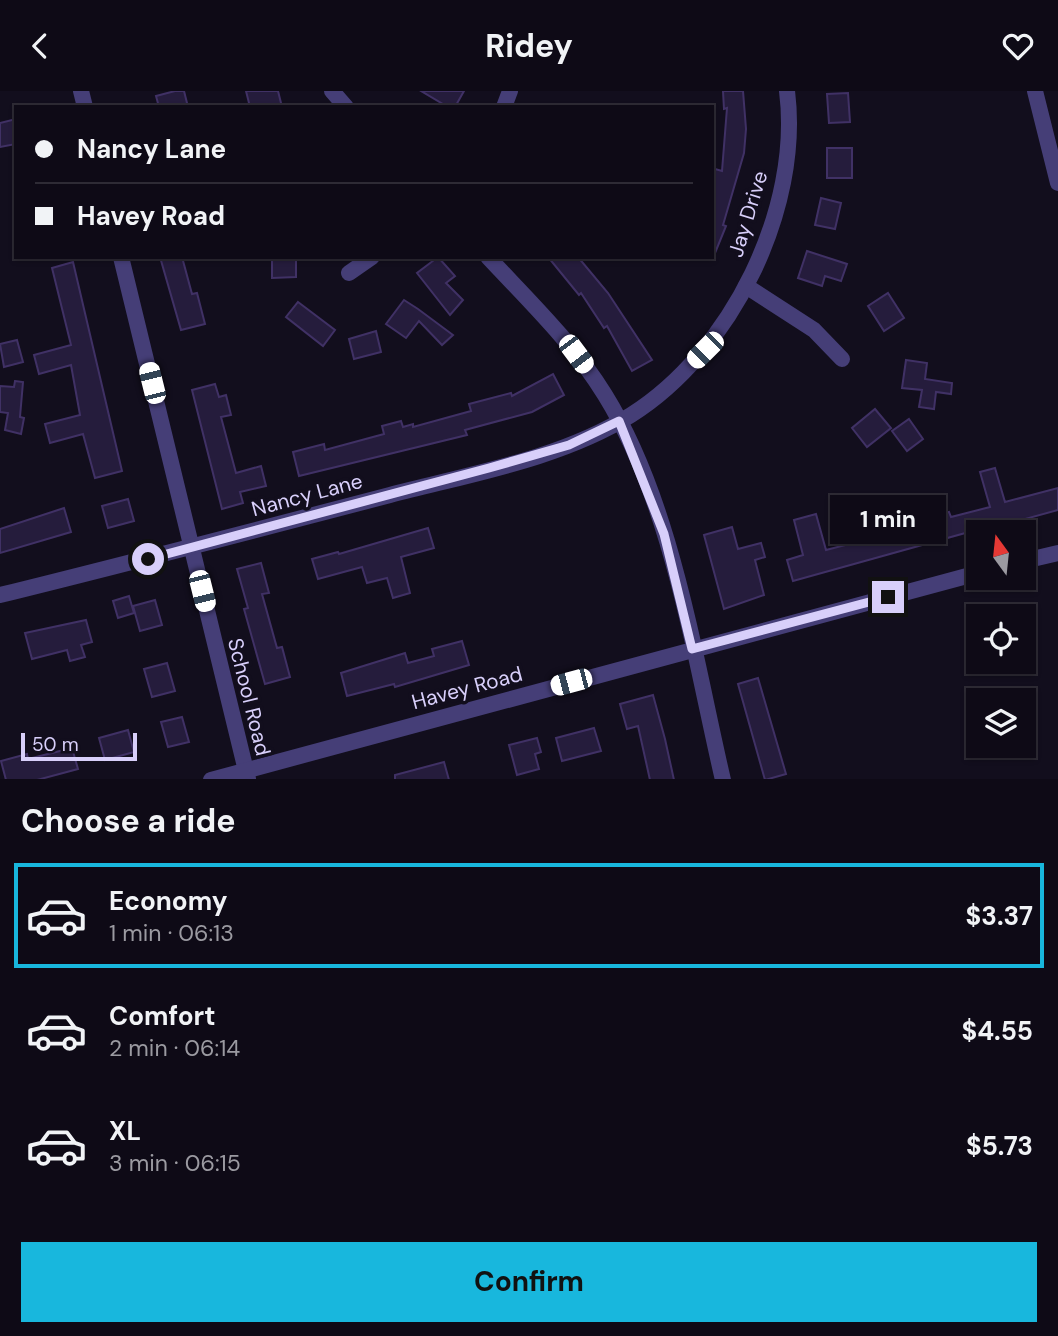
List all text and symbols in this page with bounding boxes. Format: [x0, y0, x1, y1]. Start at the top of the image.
text: Ridey [485, 25, 573, 67]
icon: back [21, 27, 59, 65]
icon: heart [999, 27, 1037, 65]
text: Nancy Lane [77, 132, 226, 166]
street label: Jay Drive [722, 167, 774, 260]
text: Havey Road [77, 199, 225, 233]
car [683, 328, 728, 372]
car [555, 331, 598, 377]
car [137, 360, 168, 406]
street label: Nancy Lane [248, 467, 366, 523]
callout: 1 min [830, 496, 946, 545]
text: 1 min [860, 504, 916, 534]
north arrow [966, 520, 1036, 590]
map controls [966, 520, 1036, 758]
route start [132, 543, 164, 575]
car [187, 568, 218, 614]
route end [872, 581, 904, 613]
button: locate [966, 604, 1036, 674]
street label: School Road [221, 635, 277, 759]
street label: Havey Road [409, 660, 525, 716]
car [548, 666, 595, 698]
button: layers [966, 688, 1036, 758]
scale bar [21, 731, 136, 762]
text: 50 m [32, 732, 79, 757]
text: Choose a ride [21, 800, 236, 842]
icon: car [25, 884, 88, 947]
text: Economy [109, 884, 227, 918]
text: $3.37 [966, 899, 1033, 933]
text: 1 min · 06:13 [109, 918, 234, 948]
icon: car [25, 999, 88, 1062]
text: Comfort [109, 999, 215, 1033]
text: $4.55 [961, 1014, 1033, 1048]
text: 2 min · 06:14 [109, 1033, 240, 1063]
icon: car [25, 1114, 88, 1177]
text: XL [109, 1114, 141, 1148]
text: $5.73 [966, 1129, 1033, 1163]
text: 3 min · 06:15 [109, 1148, 241, 1178]
button: Confirm [21, 1242, 1037, 1322]

